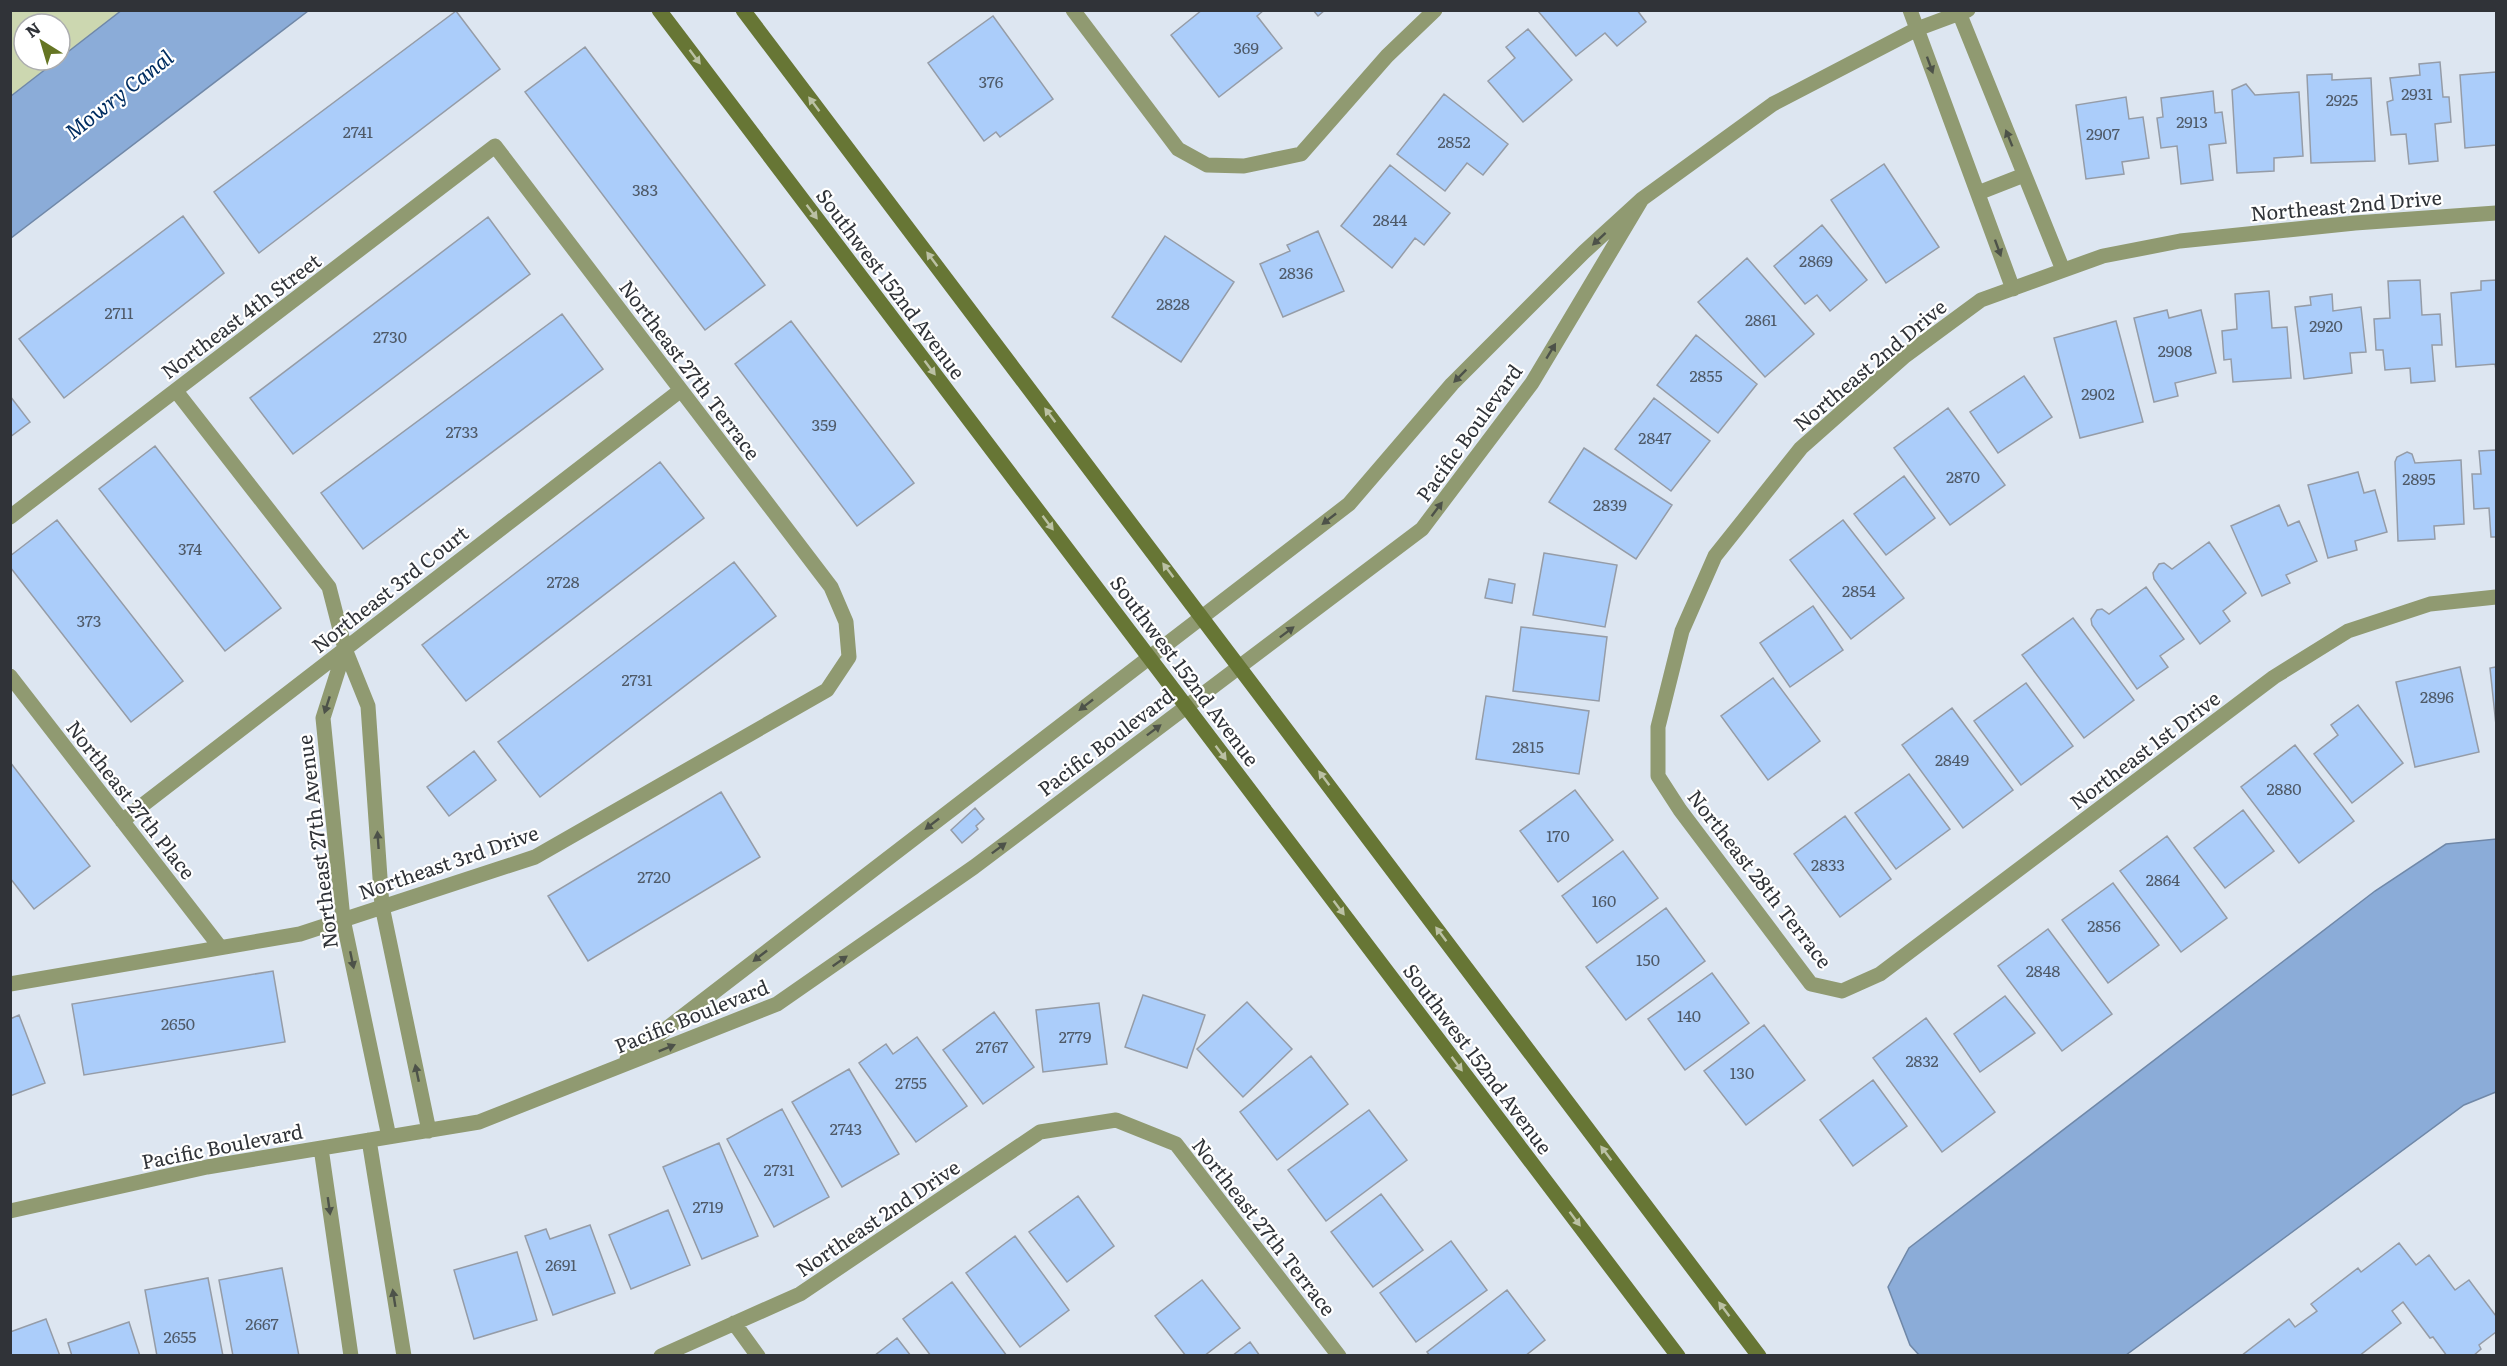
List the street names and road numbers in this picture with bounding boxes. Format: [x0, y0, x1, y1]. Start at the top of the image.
street label: Southwest 152nd Avenue [810, 181, 974, 385]
street label: Northeast 2nd Drive [2249, 181, 2443, 227]
street label: Northeast 4th Street [154, 245, 326, 385]
street label: Northeast 27th Terrace [613, 273, 769, 465]
street label: Northeast 2nd Drive [1786, 291, 1952, 437]
street label: Pacific Boulevard [1408, 357, 1528, 507]
street label: Northeast 3rd Court [304, 517, 474, 659]
street label: Southwest 152nd Avenue [1104, 568, 1268, 772]
street label: Pacific Boulevard [1031, 680, 1179, 802]
street label: Northeast 1st Drive [2063, 682, 2225, 816]
street label: Northeast 27th Place [60, 713, 204, 885]
street label: Northeast 27th Avenue [288, 733, 344, 951]
street label: Northeast 28th Terrace [1682, 782, 1840, 974]
street label: Northeast 3rd Drive [354, 816, 542, 906]
street label: Southwest 152nd Avenue [1397, 956, 1561, 1160]
street label: Pacific Boulevard [609, 970, 773, 1060]
street label: Pacific Boulevard [139, 1115, 305, 1175]
street label: Northeast 27th Terrace [1186, 1131, 1344, 1321]
street label: Northeast 2nd Drive [789, 1151, 965, 1283]

